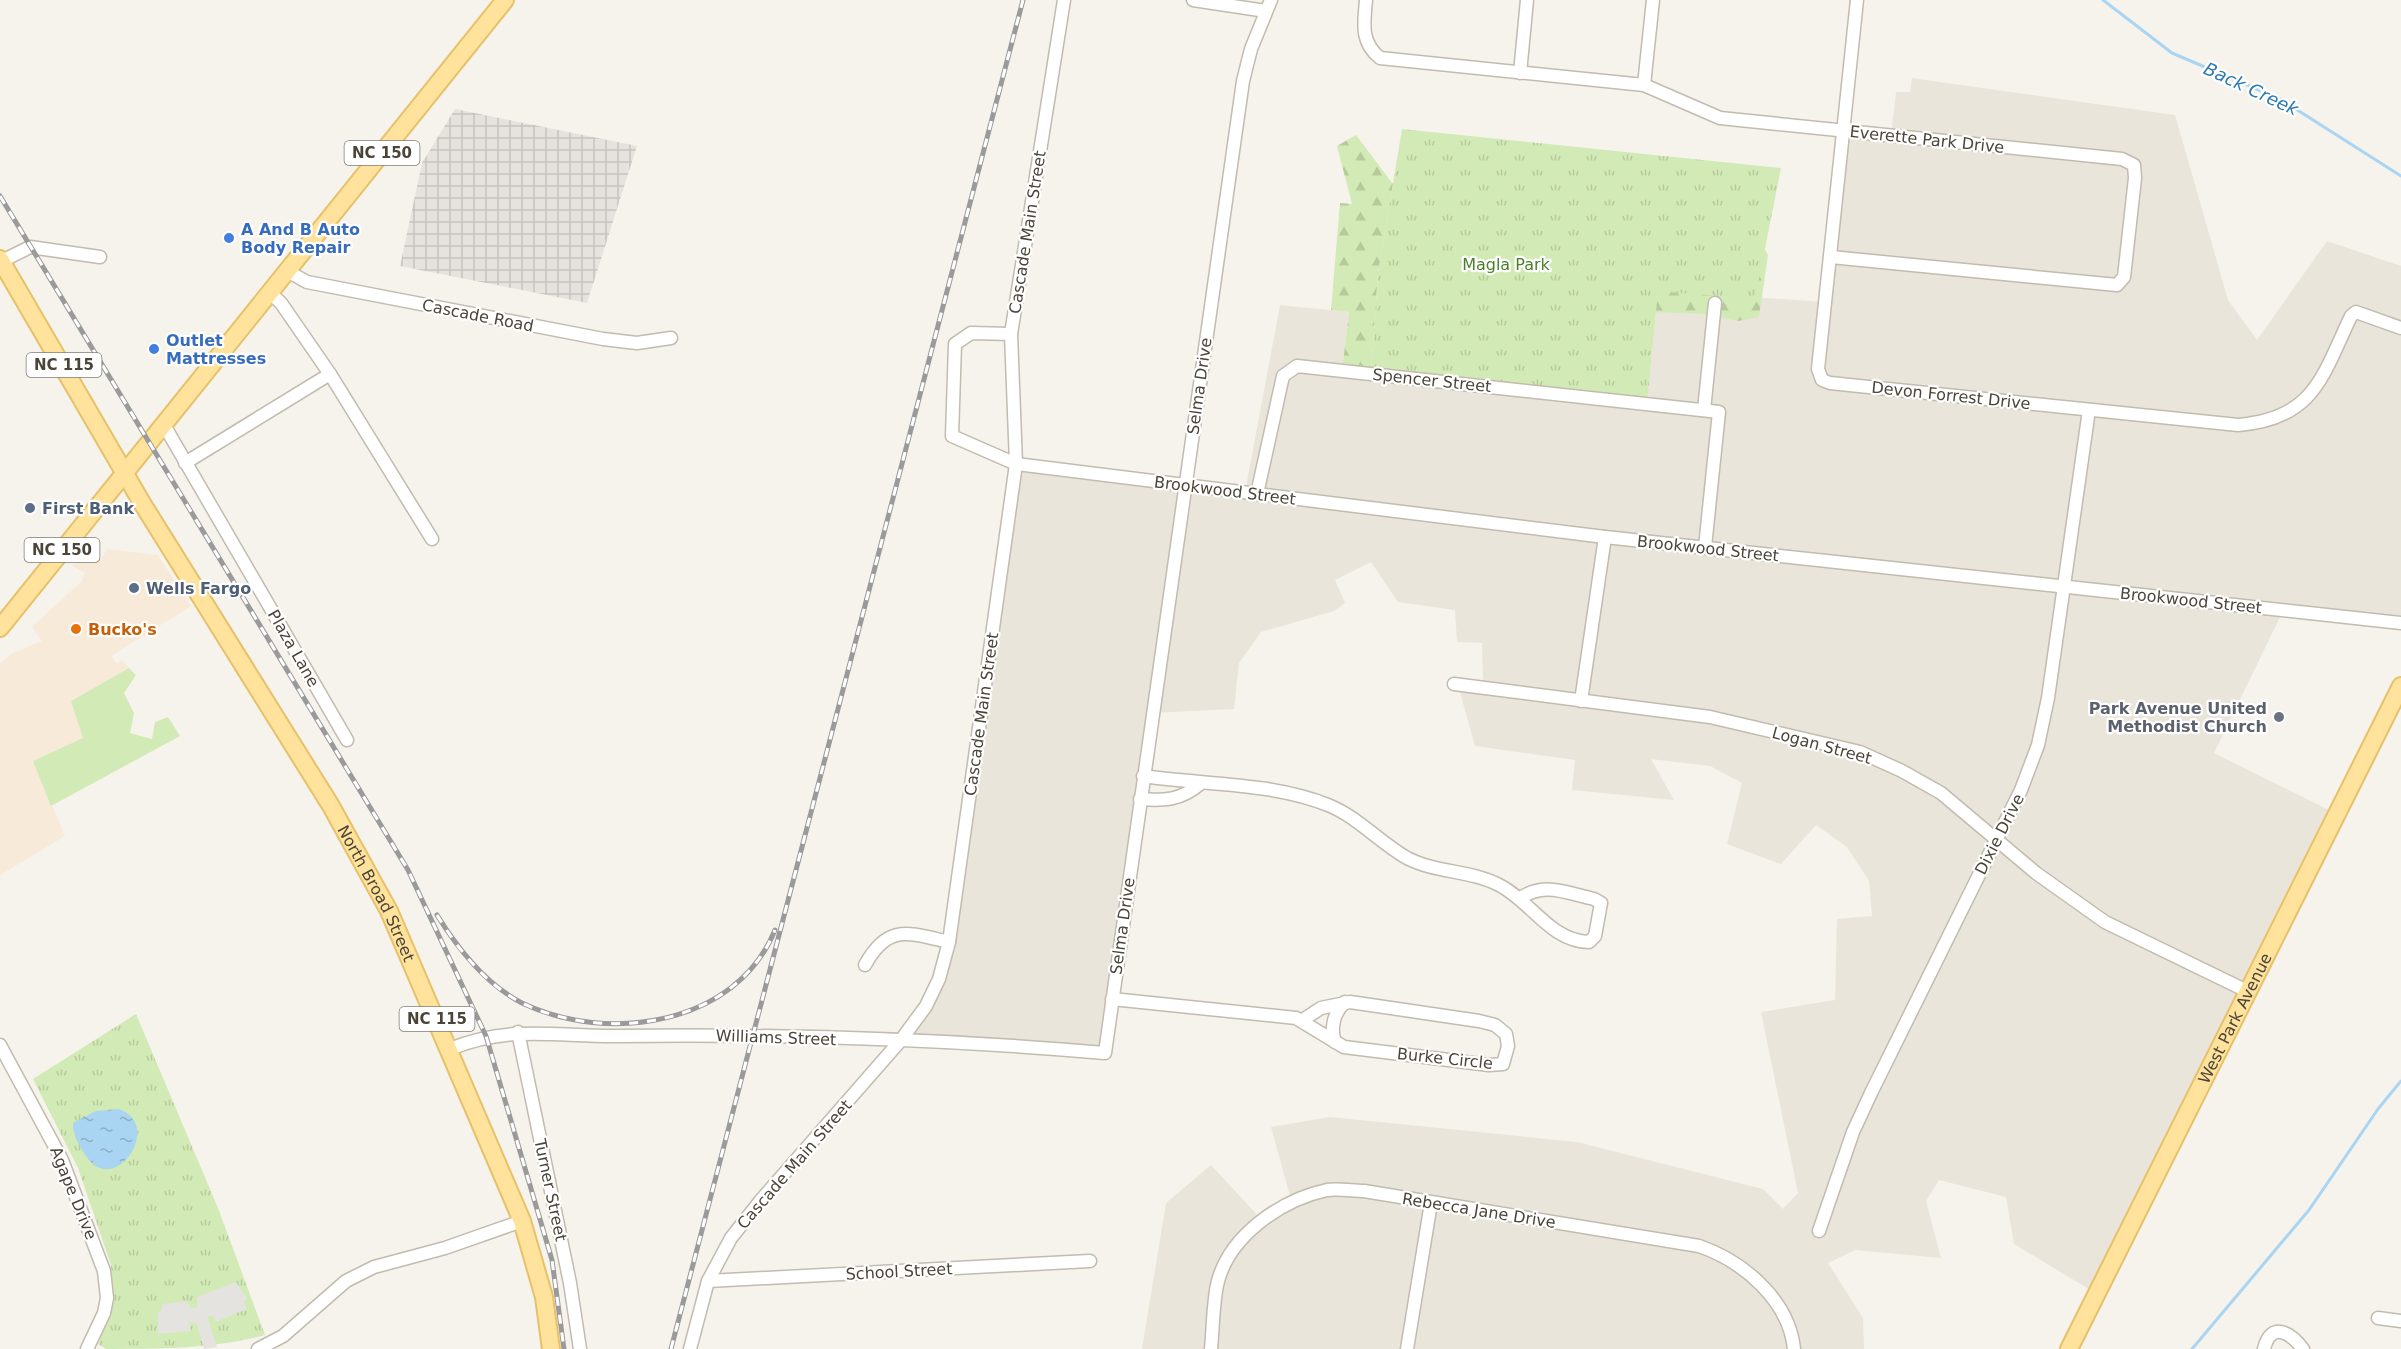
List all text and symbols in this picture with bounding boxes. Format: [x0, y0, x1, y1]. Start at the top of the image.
water label: Back Creek [2201, 57, 2303, 120]
street label: Everette Park Drive [1849, 122, 2005, 157]
road number: NC 150 [344, 141, 419, 165]
street label: Cascade Main Street [1005, 149, 1050, 315]
place label: A And B Auto Body Repair [241, 220, 360, 257]
marker: A And B Auto Body Repair [222, 231, 236, 245]
park label: Magla Park [1462, 255, 1551, 274]
street label: Cascade Road [421, 295, 535, 336]
place label: Outlet Mattresses [166, 331, 266, 368]
street label: Selma Drive [1183, 336, 1216, 436]
marker: Outlet Mattresses [147, 342, 161, 356]
road number: NC 115 [26, 353, 101, 377]
street label: Spencer Street [1372, 365, 1492, 396]
street label: Devon Forrest Drive [1870, 378, 2031, 413]
street label: Brookwood Street [1153, 472, 1297, 509]
place label: First Bank [42, 499, 134, 518]
marker: First Bank [23, 501, 37, 515]
street label: Brookwood Street [1636, 532, 1780, 565]
road number: NC 150 [25, 538, 100, 562]
place label: Wells Fargo [146, 579, 251, 598]
marker: Wells Fargo [127, 581, 141, 595]
street label: Brookwood Street [2119, 584, 2263, 617]
street label: Plaza Lane [264, 606, 323, 690]
place label: Bucko's [88, 620, 157, 639]
marker: Bucko's [69, 622, 83, 636]
street label: Cascade Main Street [961, 631, 1002, 797]
place label: Park Avenue United Methodist Church [2089, 699, 2267, 736]
marker: Park Avenue United Methodist Church [2272, 710, 2286, 724]
street label: Logan Street [1770, 723, 1874, 768]
street label: Dixie Drive [1971, 791, 2028, 878]
street label: North Broad Street [334, 822, 419, 964]
street label: Selma Drive [1106, 876, 1139, 976]
street label: West Park Avenue [2194, 950, 2276, 1087]
road number: NC 115 [400, 1007, 474, 1031]
street label: Williams Street [715, 1026, 837, 1049]
street label: Burke Circle [1396, 1044, 1494, 1073]
street label: Cascade Main Street [733, 1096, 856, 1233]
street label: Turner Street [530, 1136, 571, 1243]
street label: Agape Drive [46, 1144, 101, 1242]
street label: Rebecca Jane Drive [1401, 1189, 1557, 1232]
street label: School Street [845, 1259, 953, 1284]

